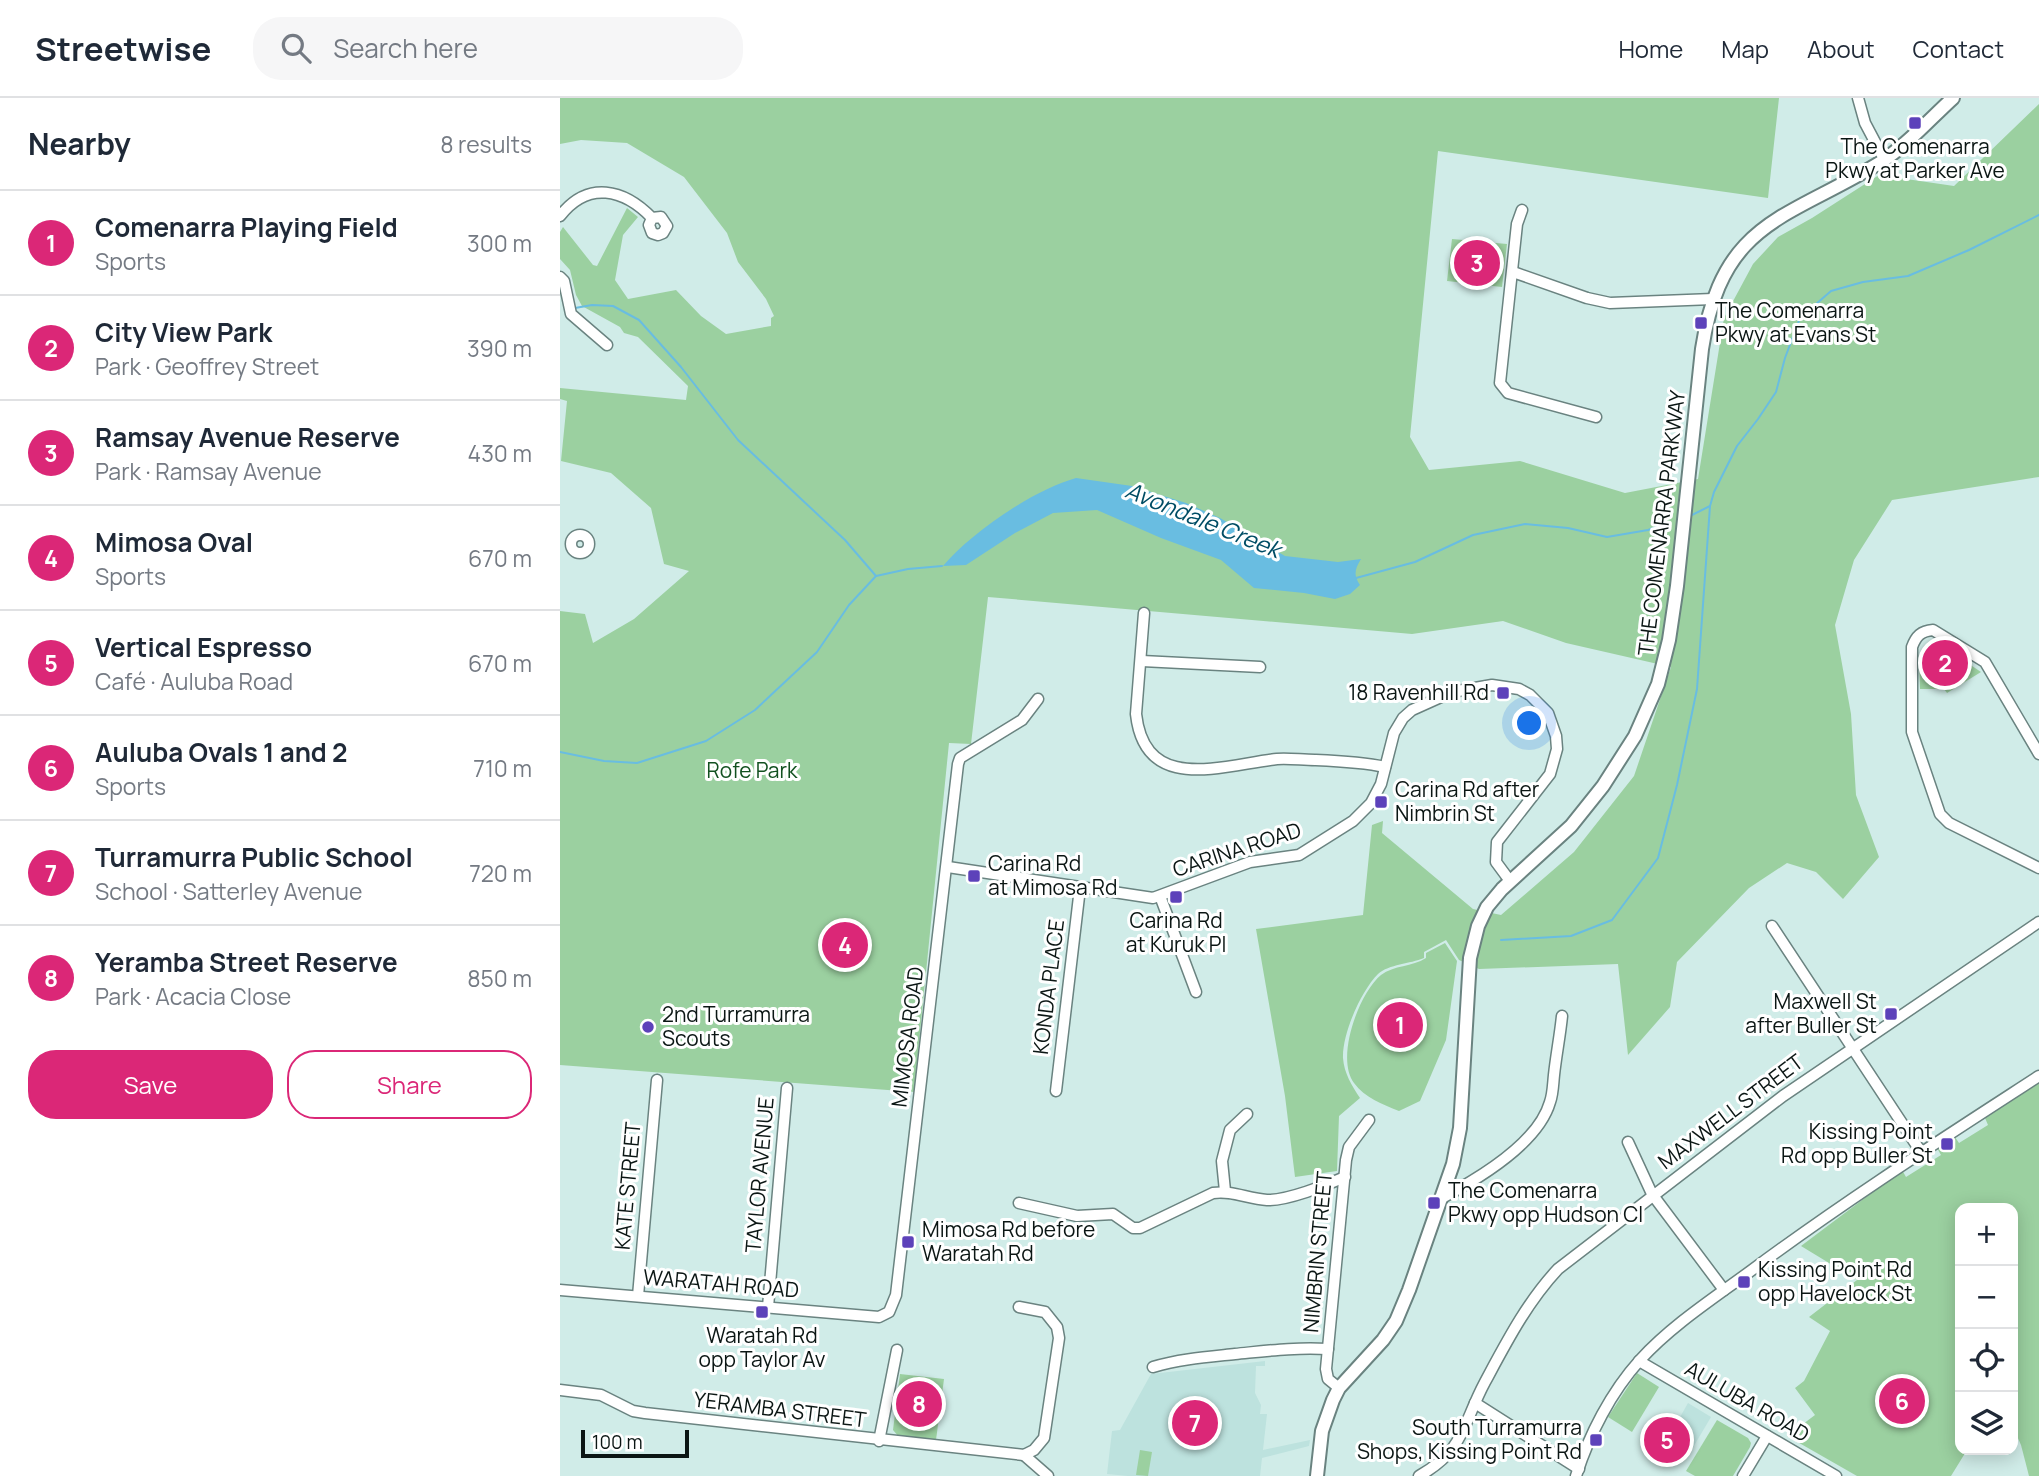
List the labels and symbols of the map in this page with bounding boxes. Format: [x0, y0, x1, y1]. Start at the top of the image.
marker: The Comenarra Pkwy at Parker Ave [1907, 115, 1923, 131]
place label: The Comenarra Pkwy at Parker Ave [1825, 132, 2005, 184]
pin: 3 [1454, 237, 1500, 289]
place label: The Comenarra Pkwy at Evans St [1715, 296, 1876, 348]
marker: The Comenarra Pkwy at Evans St [1693, 315, 1709, 331]
street label: THE COMENARRA PARKWAY [1631, 388, 1691, 657]
water label: Avondale Creek [1121, 473, 1289, 566]
pin: 2 [1922, 637, 1968, 689]
place label: 18 Ravenhill Rd [1348, 678, 1489, 706]
marker: 18 Ravenhill Rd [1495, 685, 1511, 701]
your location [1512, 706, 1546, 740]
park label: Rofe Park [706, 756, 798, 784]
place label: Carina Rd after Nimbrin St [1395, 775, 1540, 827]
marker: Carina Rd after Nimbrin St [1373, 794, 1389, 810]
street label: CARINA ROAD [1169, 815, 1304, 883]
place label: Carina Rd at Mimosa Rd [988, 849, 1117, 901]
marker: Carina Rd at Mimosa Rd [966, 868, 982, 884]
marker: Carina Rd at Kuruk Pl [1168, 889, 1184, 905]
place label: Carina Rd at Kuruk Pl [1126, 906, 1226, 958]
street label: KONDA PLACE [1026, 918, 1070, 1056]
pin: 4 [822, 919, 868, 971]
street label: MIMOSA ROAD [885, 965, 930, 1109]
place label: Maxwell St after Buller St [1745, 987, 1877, 1039]
pin: 1 [1377, 999, 1423, 1051]
place label: 2nd Turramurra Scouts [662, 1000, 810, 1052]
marker: Maxwell St after Buller St [1883, 1006, 1899, 1022]
marker: 2nd Turramurra Scouts [640, 1019, 656, 1035]
street label: MAXWELL STREET [1652, 1047, 1809, 1175]
street label: TAYLOR AVENUE [738, 1096, 780, 1254]
place label: Kissing Point Rd opp Buller St [1781, 1117, 1933, 1169]
street label: KATE STREET [607, 1120, 647, 1251]
marker: Kissing Point Rd opp Buller St [1939, 1136, 1955, 1152]
street label: NIMBRIN STREET [1296, 1170, 1338, 1334]
place label: The Comenarra Pkwy opp Hudson Cl [1448, 1176, 1643, 1228]
marker: The Comenarra Pkwy opp Hudson Cl [1426, 1195, 1442, 1211]
place label: Mimosa Rd before Waratah Rd [922, 1215, 1095, 1267]
marker: Mimosa Rd before Waratah Rd [900, 1234, 916, 1250]
place label: Kissing Point Rd opp Havelock St [1758, 1255, 1913, 1307]
street label: WARATAH ROAD [642, 1262, 800, 1304]
marker: Kissing Point Rd opp Havelock St [1736, 1274, 1752, 1290]
marker: Waratah Rd opp Taylor Av [754, 1304, 770, 1320]
place label: Waratah Rd opp Taylor Av [699, 1321, 826, 1373]
street label: AULUBA ROAD [1680, 1354, 1815, 1448]
pin: 6 [1879, 1375, 1925, 1427]
pin: 8 [896, 1378, 942, 1430]
street label: YERAMBA STREET [692, 1385, 868, 1434]
pin: 7 [1172, 1397, 1218, 1449]
place label: South Turramurra Shops, Kissing Point Rd [1357, 1413, 1582, 1465]
pin: 5 [1644, 1414, 1690, 1466]
scale bar [581, 1427, 690, 1459]
marker: South Turramurra Shops, Kissing Point Rd [1588, 1432, 1604, 1448]

